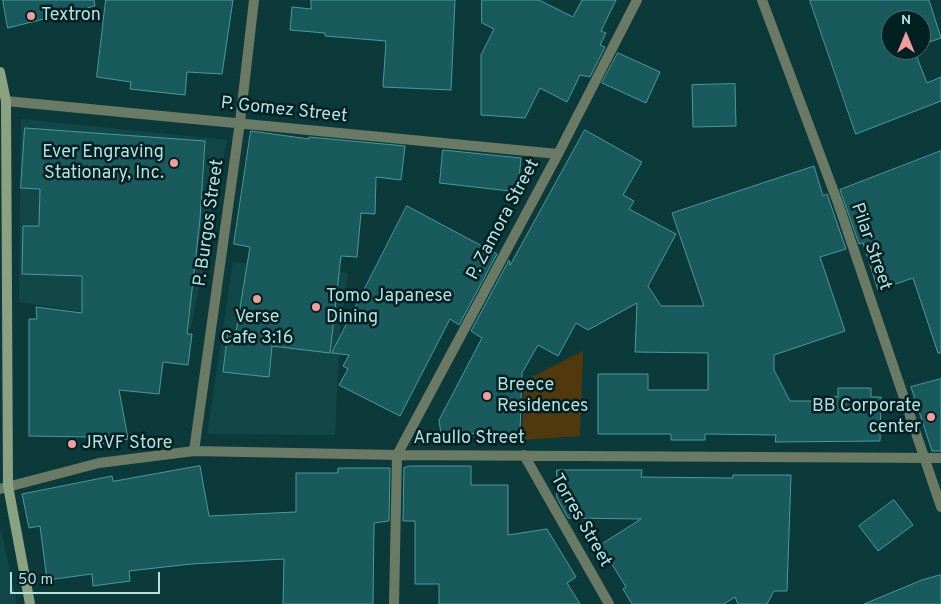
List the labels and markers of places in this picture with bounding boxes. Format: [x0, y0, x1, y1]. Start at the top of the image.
place label: Textron [41, 5, 101, 27]
marker: Textron [25, 10, 37, 22]
place label: Ever Engraving Stationary, Inc. [42, 142, 164, 184]
marker: Ever Engraving Stationary, Inc. [168, 157, 180, 169]
place label: Tomo Japanese Dining [326, 286, 452, 328]
marker: Verse Cafe 3:16 [251, 293, 263, 305]
marker: Tomo Japanese Dining [310, 301, 322, 313]
place label: Verse Cafe 3:16 [221, 307, 293, 350]
place label: Breece Residences [497, 375, 589, 418]
marker: Breece Residences [481, 390, 493, 402]
place label: BB Corporate center [812, 396, 921, 438]
marker: BB Corporate center [925, 411, 937, 423]
place label: JRVF Store [82, 433, 172, 455]
marker: JRVF Store [66, 438, 78, 450]

